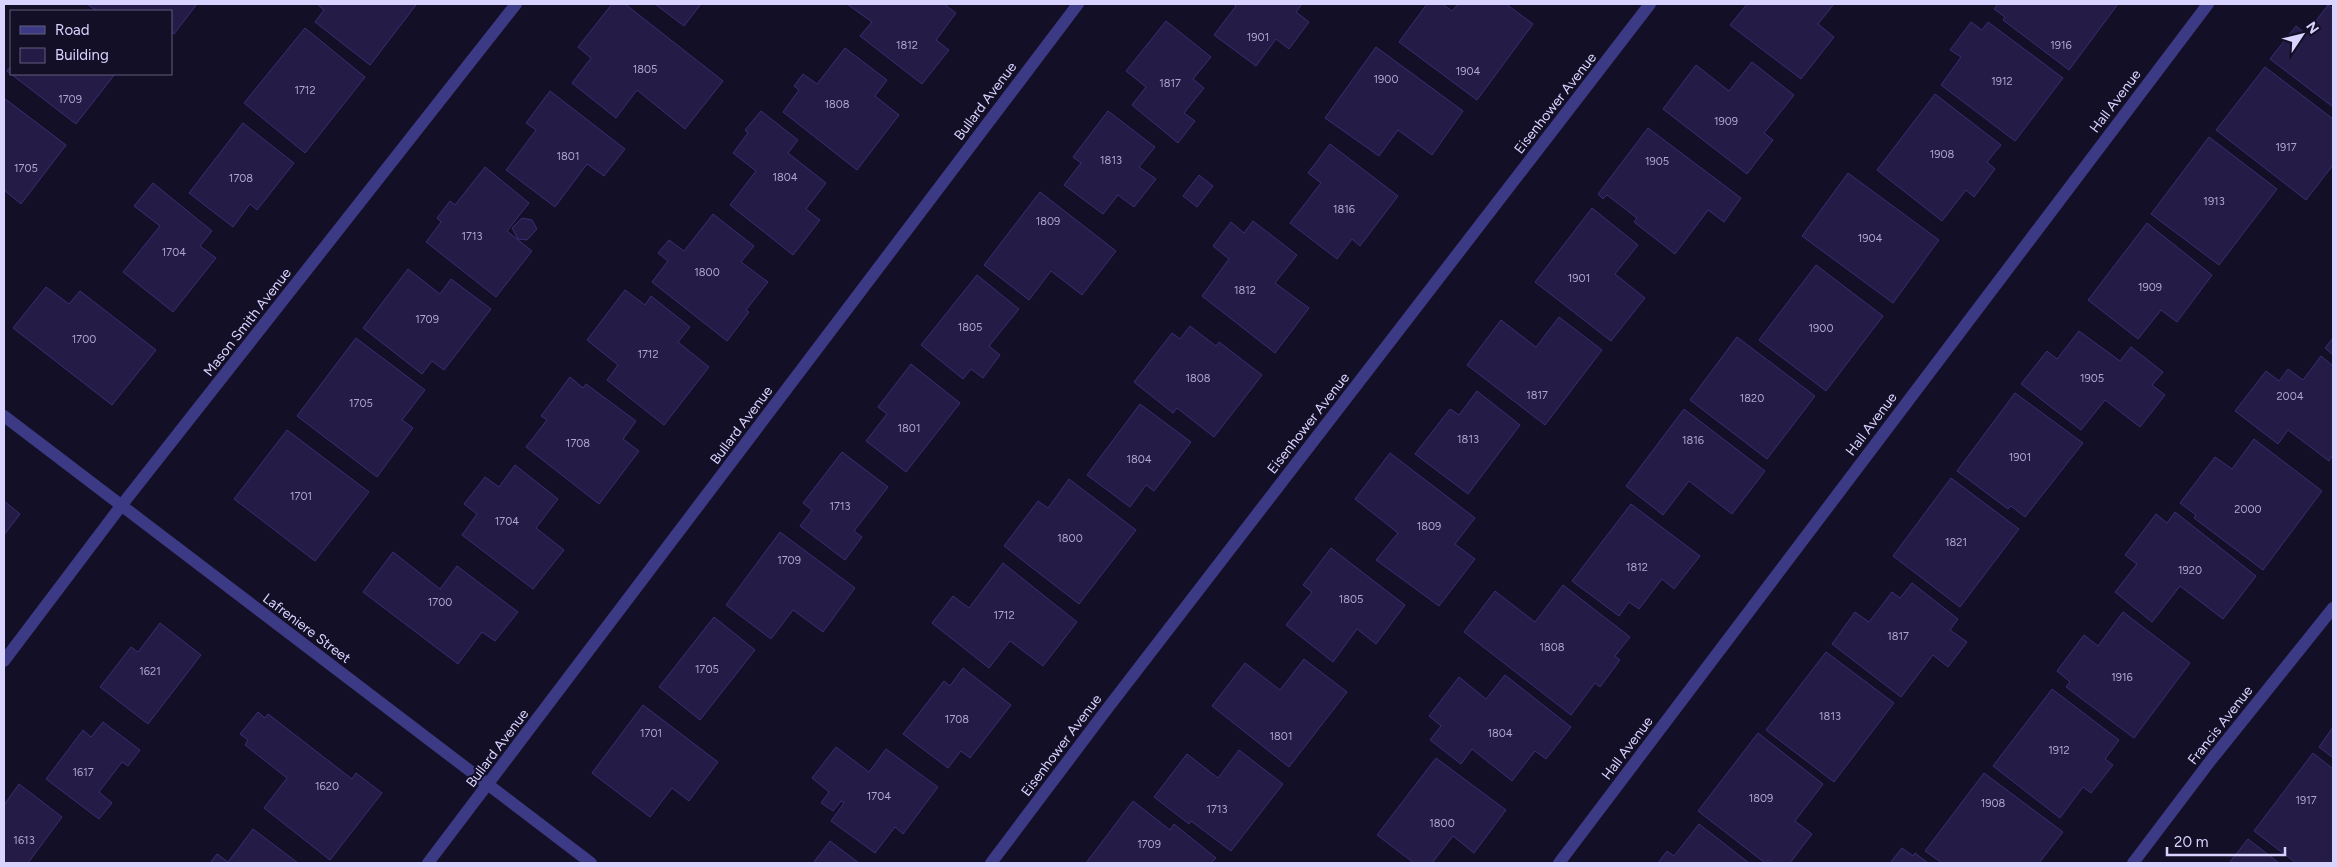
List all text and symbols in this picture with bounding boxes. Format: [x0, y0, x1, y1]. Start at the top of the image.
legend [10, 10, 172, 75]
north arrow [2277, 10, 2327, 60]
text: N [2302, 19, 2322, 37]
text: Road [55, 21, 90, 39]
house number: 1901 [1247, 31, 1269, 44]
house number: 1812 [896, 39, 918, 52]
house number: 1916 [2050, 39, 2072, 52]
text: Building [55, 46, 109, 64]
street label: Eisenhower Avenue [1511, 49, 1600, 157]
street label: Bullard Avenue [951, 59, 1021, 144]
house number: 1805 [633, 63, 657, 76]
house number: 1904 [1456, 65, 1480, 78]
street label: Hall Avenue [2086, 66, 2145, 136]
house number: 1900 [1374, 73, 1398, 86]
house number: 1912 [1991, 75, 2013, 88]
house number: 1817 [1159, 77, 1181, 90]
house number: 1712 [294, 84, 316, 97]
house number: 1709 [58, 93, 82, 106]
house number: 1808 [824, 98, 850, 111]
house number: 1909 [1714, 115, 1738, 128]
house number: 1917 [2275, 141, 2297, 154]
house number: 1908 [1930, 148, 1955, 161]
house number: 1801 [557, 150, 579, 163]
house number: 1813 [1100, 154, 1122, 167]
house number: 1905 [1645, 155, 1669, 168]
house number: 1705 [14, 162, 38, 175]
house number: 1804 [772, 171, 798, 184]
house number: 1708 [229, 172, 253, 185]
house number: 1913 [2203, 195, 2225, 208]
house number: 1816 [1333, 203, 1355, 216]
house number: 1809 [1036, 215, 1060, 228]
house number: 1713 [462, 230, 483, 243]
house number: 1904 [1858, 232, 1882, 245]
house number: 1704 [162, 246, 186, 259]
street label: Mason Smith Avenue [200, 265, 295, 380]
house number: 1800 [694, 266, 720, 279]
house number: 1901 [1568, 272, 1590, 285]
house number: 1909 [2138, 281, 2162, 294]
house number: 1812 [1234, 284, 1256, 297]
house number: 1709 [415, 313, 439, 326]
house number: 1805 [958, 321, 982, 334]
house number: 1900 [1809, 322, 1833, 335]
house number: 1700 [72, 333, 96, 346]
house number: 1712 [637, 348, 659, 361]
street label: Eisenhower Avenue [1264, 369, 1353, 477]
house number: 1808 [1185, 372, 1211, 385]
house number: 1905 [2080, 372, 2104, 385]
street label: Bullard Avenue [707, 383, 777, 468]
house number: 1817 [1526, 389, 1548, 402]
street label: Hall Avenue [1842, 389, 1901, 459]
house number: 2004 [2276, 390, 2304, 403]
house number: 1820 [1740, 392, 1764, 405]
house number: 1705 [349, 397, 373, 410]
house number: 1801 [898, 422, 920, 435]
house number: 1813 [1457, 433, 1479, 446]
house number: 1816 [1682, 434, 1704, 447]
house number: 1708 [566, 437, 590, 450]
house number: 1901 [2009, 451, 2031, 464]
house number: 1804 [1126, 453, 1152, 466]
house number: 1701 [290, 490, 312, 503]
house number: 1713 [830, 500, 851, 513]
house number: 2000 [2234, 503, 2262, 516]
house number: 1704 [495, 515, 519, 528]
house number: 1809 [1417, 520, 1441, 533]
house number: 1800 [1057, 532, 1083, 545]
house number: 1821 [1945, 536, 1967, 549]
house number: 1709 [777, 554, 801, 567]
house number: 1812 [1626, 561, 1648, 574]
house number: 1920 [2178, 564, 2202, 577]
street label: Lafreniere Street [259, 590, 354, 667]
house number: 1805 [1339, 593, 1363, 606]
house number: 1700 [428, 596, 452, 609]
house number: 1712 [993, 609, 1015, 622]
house number: 1817 [1887, 630, 1909, 643]
house number: 1808 [1539, 641, 1565, 654]
house number: 1705 [695, 663, 719, 676]
house number: 1621 [139, 665, 161, 678]
house number: 1916 [2111, 671, 2133, 684]
street label: Francis Avenue [2184, 682, 2257, 768]
street label: Eisenhower Avenue [1018, 691, 1105, 800]
street label: Bullard Avenue [463, 706, 533, 791]
house number: 1813 [1819, 710, 1841, 723]
house number: 1708 [945, 713, 969, 726]
street label: Hall Avenue [1598, 713, 1657, 783]
house number: 1701 [640, 727, 662, 740]
house number: 1804 [1487, 727, 1513, 740]
house number: 1801 [1270, 730, 1292, 743]
house number: 1912 [2048, 744, 2070, 757]
house number: 1617 [72, 766, 94, 779]
house number: 1620 [315, 780, 339, 793]
house number: 1704 [867, 790, 891, 803]
house number: 1809 [1749, 792, 1773, 805]
house number: 1917 [2295, 794, 2317, 807]
house number: 1908 [1981, 797, 2006, 810]
house number: 1713 [1207, 803, 1228, 816]
house number: 1800 [1429, 817, 1455, 830]
scale bar [2167, 824, 2284, 856]
text: 20 m [2174, 833, 2208, 851]
house number: 1613 [13, 834, 35, 847]
house number: 1709 [1137, 838, 1161, 851]

